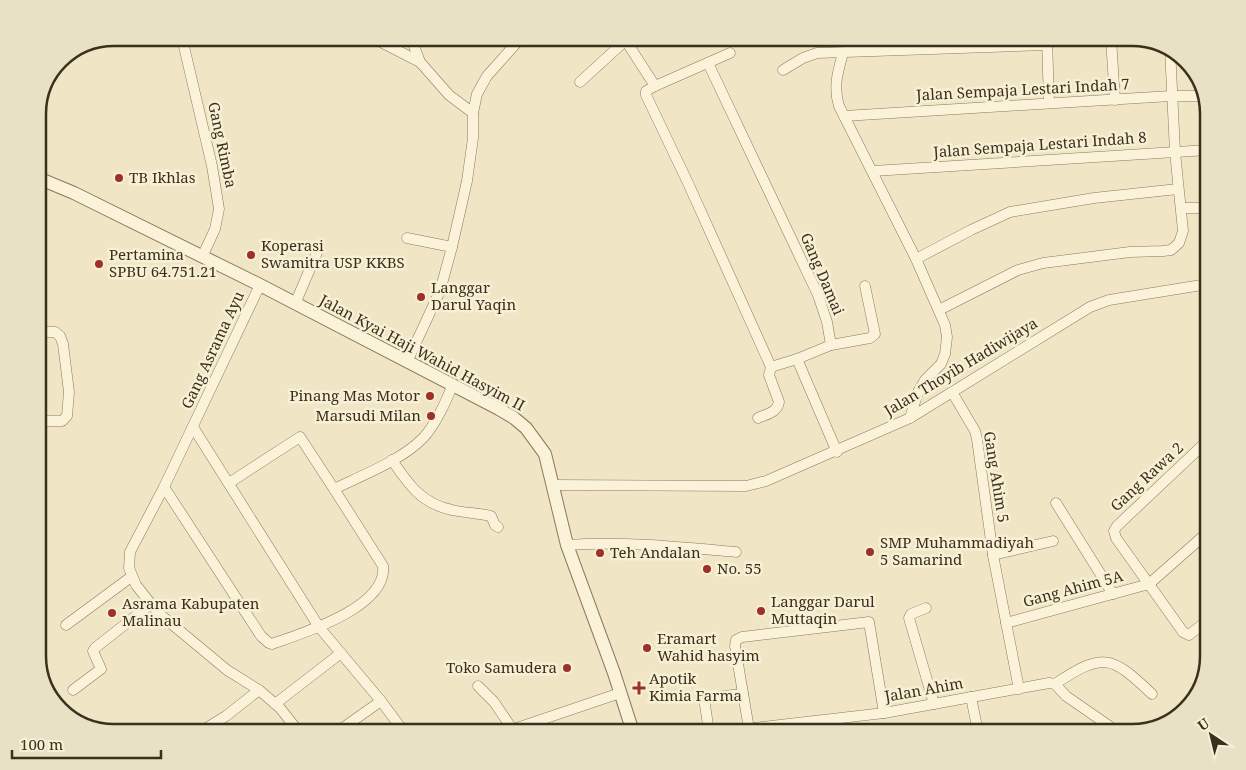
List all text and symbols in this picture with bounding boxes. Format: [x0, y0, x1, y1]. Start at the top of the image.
street label: Jalan Sempaja Lestari Indah 7 [915, 73, 1130, 105]
street label: Gang Rimba [204, 100, 242, 190]
street label: Jalan Sempaja Lestari Indah 8 [932, 127, 1147, 161]
place label: TB Ikhlas [129, 167, 196, 187]
marker: TB Ikhlas [113, 172, 125, 184]
street label: Gang Damai [797, 229, 849, 318]
place label: Koperasi Swamitra USP KKBS [261, 235, 405, 272]
place label: Pertamina SPBU 64.751.21 [109, 244, 217, 281]
marker: Koperasi Swamitra USP KKBS [245, 249, 257, 261]
marker: Pertamina SPBU 64.751.21 [93, 258, 105, 270]
place label: Langgar Darul Yaqin [431, 277, 516, 314]
street label: Gang Asrama Ayu [176, 287, 248, 412]
street label: Jalan Kyai Haji Wahid Hasyim II [315, 289, 529, 415]
marker: Langgar Darul Yaqin [415, 291, 427, 303]
street label: Jalan Thoyib Hadiwijaya [879, 312, 1041, 420]
place label: Pinang Mas Motor [289, 385, 420, 405]
marker: Pinang Mas Motor [424, 390, 436, 402]
place label: Marsudi Milan [316, 405, 421, 425]
marker: Marsudi Milan [425, 410, 437, 422]
street label: Gang Ahim 5 [980, 430, 1014, 524]
street label: Gang Rawa 2 [1106, 437, 1187, 515]
place label: SMP Muhammadiyah 5 Samarind [880, 532, 1034, 569]
place label: Teh Andalan [610, 542, 701, 562]
marker: SMP Muhammadiyah 5 Samarind [864, 546, 876, 558]
marker: Teh Andalan [594, 547, 606, 559]
place label: No. 55 [717, 558, 762, 578]
marker: No. 55 [701, 563, 713, 575]
street label: Gang Ahim 5A [1021, 565, 1125, 611]
place label: Langgar Darul Muttaqin [771, 591, 875, 628]
place label: Asrama Kabupaten Malinau [122, 593, 260, 630]
marker: Langgar Darul Muttaqin [755, 605, 767, 617]
marker: Asrama Kabupaten Malinau [106, 607, 118, 619]
place label: Eramart Wahid hasyim [657, 628, 760, 665]
marker: Eramart Wahid hasyim [641, 642, 653, 654]
place label: Toko Samudera [446, 657, 557, 677]
marker: Toko Samudera [561, 662, 573, 674]
place label: Apotik Kimia Farma [649, 668, 742, 705]
street label: Jalan Ahim [882, 672, 965, 706]
marker: Apotik Kimia Farma [633, 682, 645, 694]
north arrow [1186, 710, 1236, 760]
text: U [1194, 713, 1213, 735]
scale bar [12, 728, 161, 760]
text: 100 m [20, 734, 63, 754]

